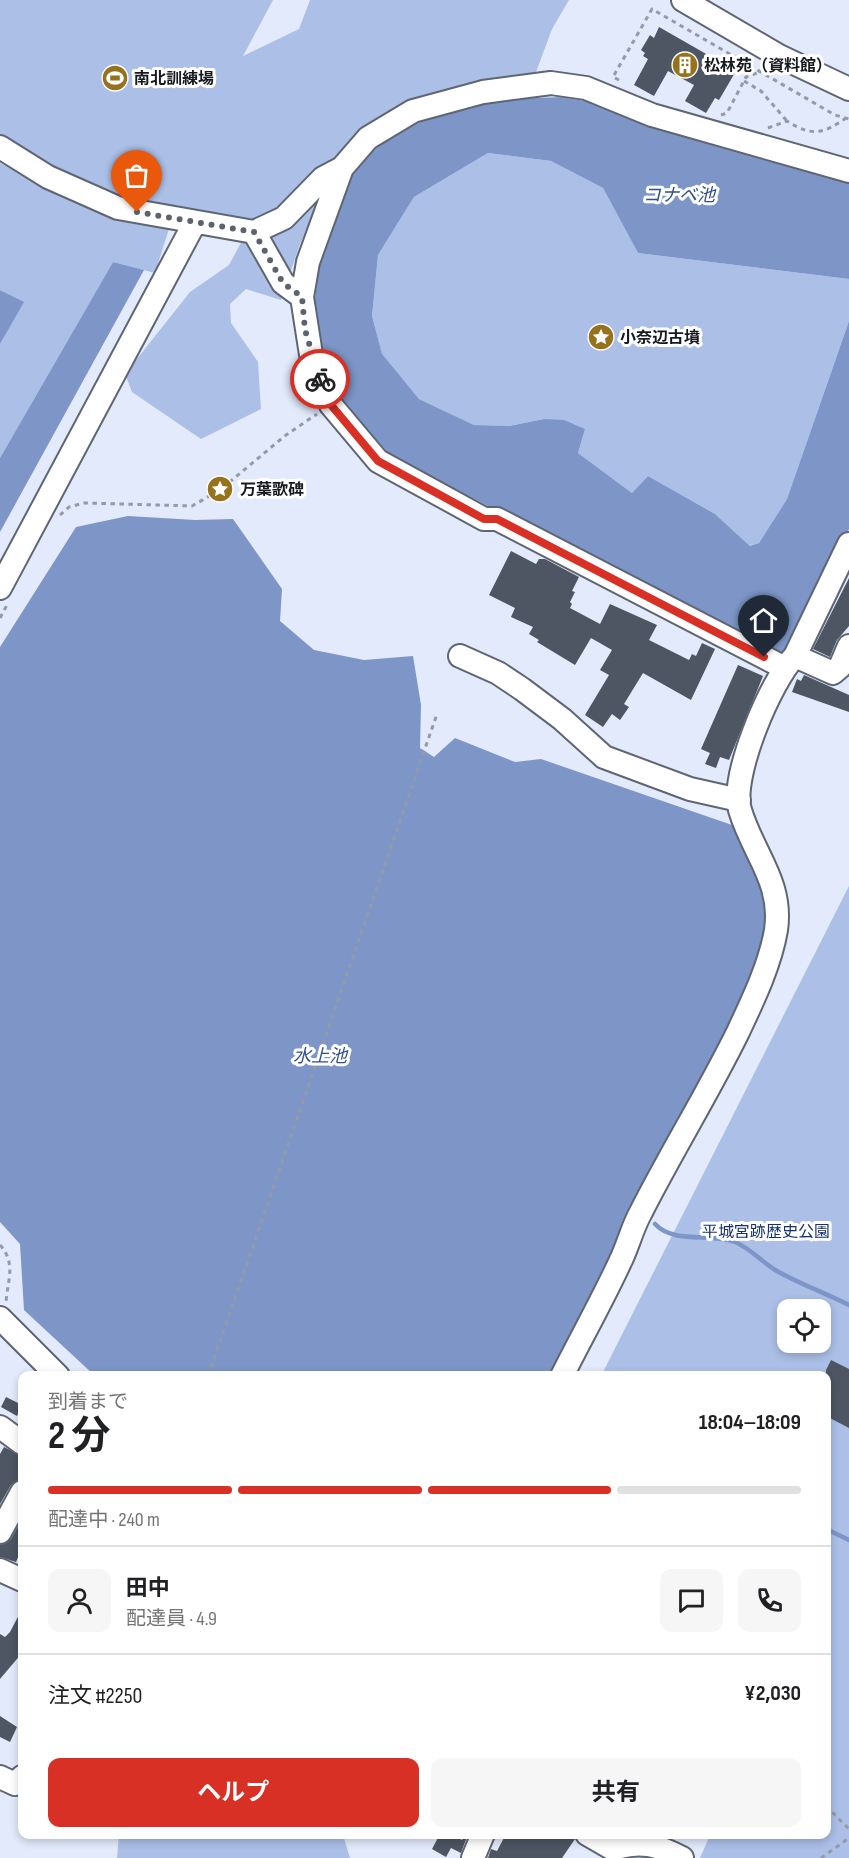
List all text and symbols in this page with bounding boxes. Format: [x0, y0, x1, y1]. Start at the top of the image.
building icon: 松林苑（資料館） [670, 50, 700, 80]
place label: 松林苑（資料館） [704, 56, 832, 76]
sports icon: 南北訓練場 [100, 63, 130, 93]
place label: 南北訓練場 [134, 70, 214, 89]
pin [111, 150, 162, 212]
icon: bag [120, 159, 153, 192]
water label: コナベ池 [643, 185, 717, 206]
place icon: 小奈辺古墳 [586, 322, 616, 352]
place label: 小奈辺古墳 [620, 329, 700, 348]
courier [290, 349, 350, 409]
icon: bike [304, 363, 337, 396]
place icon: 万葉歌碑 [205, 474, 235, 504]
place label: 万葉歌碑 [240, 481, 304, 500]
pin [738, 595, 789, 657]
icon: home [747, 604, 780, 637]
water label: 水上池 [293, 1046, 349, 1067]
park label: 平城宮跡歴史公園 [702, 1223, 830, 1242]
map controls [777, 1299, 831, 1353]
button: locate [777, 1299, 831, 1353]
text: 到着まで [48, 1390, 128, 1414]
text: 18:04–18:09 [699, 1409, 801, 1436]
text: 2 分 [48, 1413, 110, 1460]
text: 配達中 · 240 m [48, 1508, 160, 1532]
button: person [48, 1569, 111, 1632]
button: chat [660, 1569, 723, 1632]
button: phone [738, 1569, 801, 1632]
text: 田中 [126, 1575, 170, 1602]
text: 配達員 · 4.9 [126, 1607, 217, 1631]
text: ¥2,030 [744, 1680, 801, 1707]
text: 注文 #2250 [48, 1683, 142, 1710]
button: ヘルプ [48, 1758, 419, 1827]
button: 共有 [431, 1758, 801, 1827]

